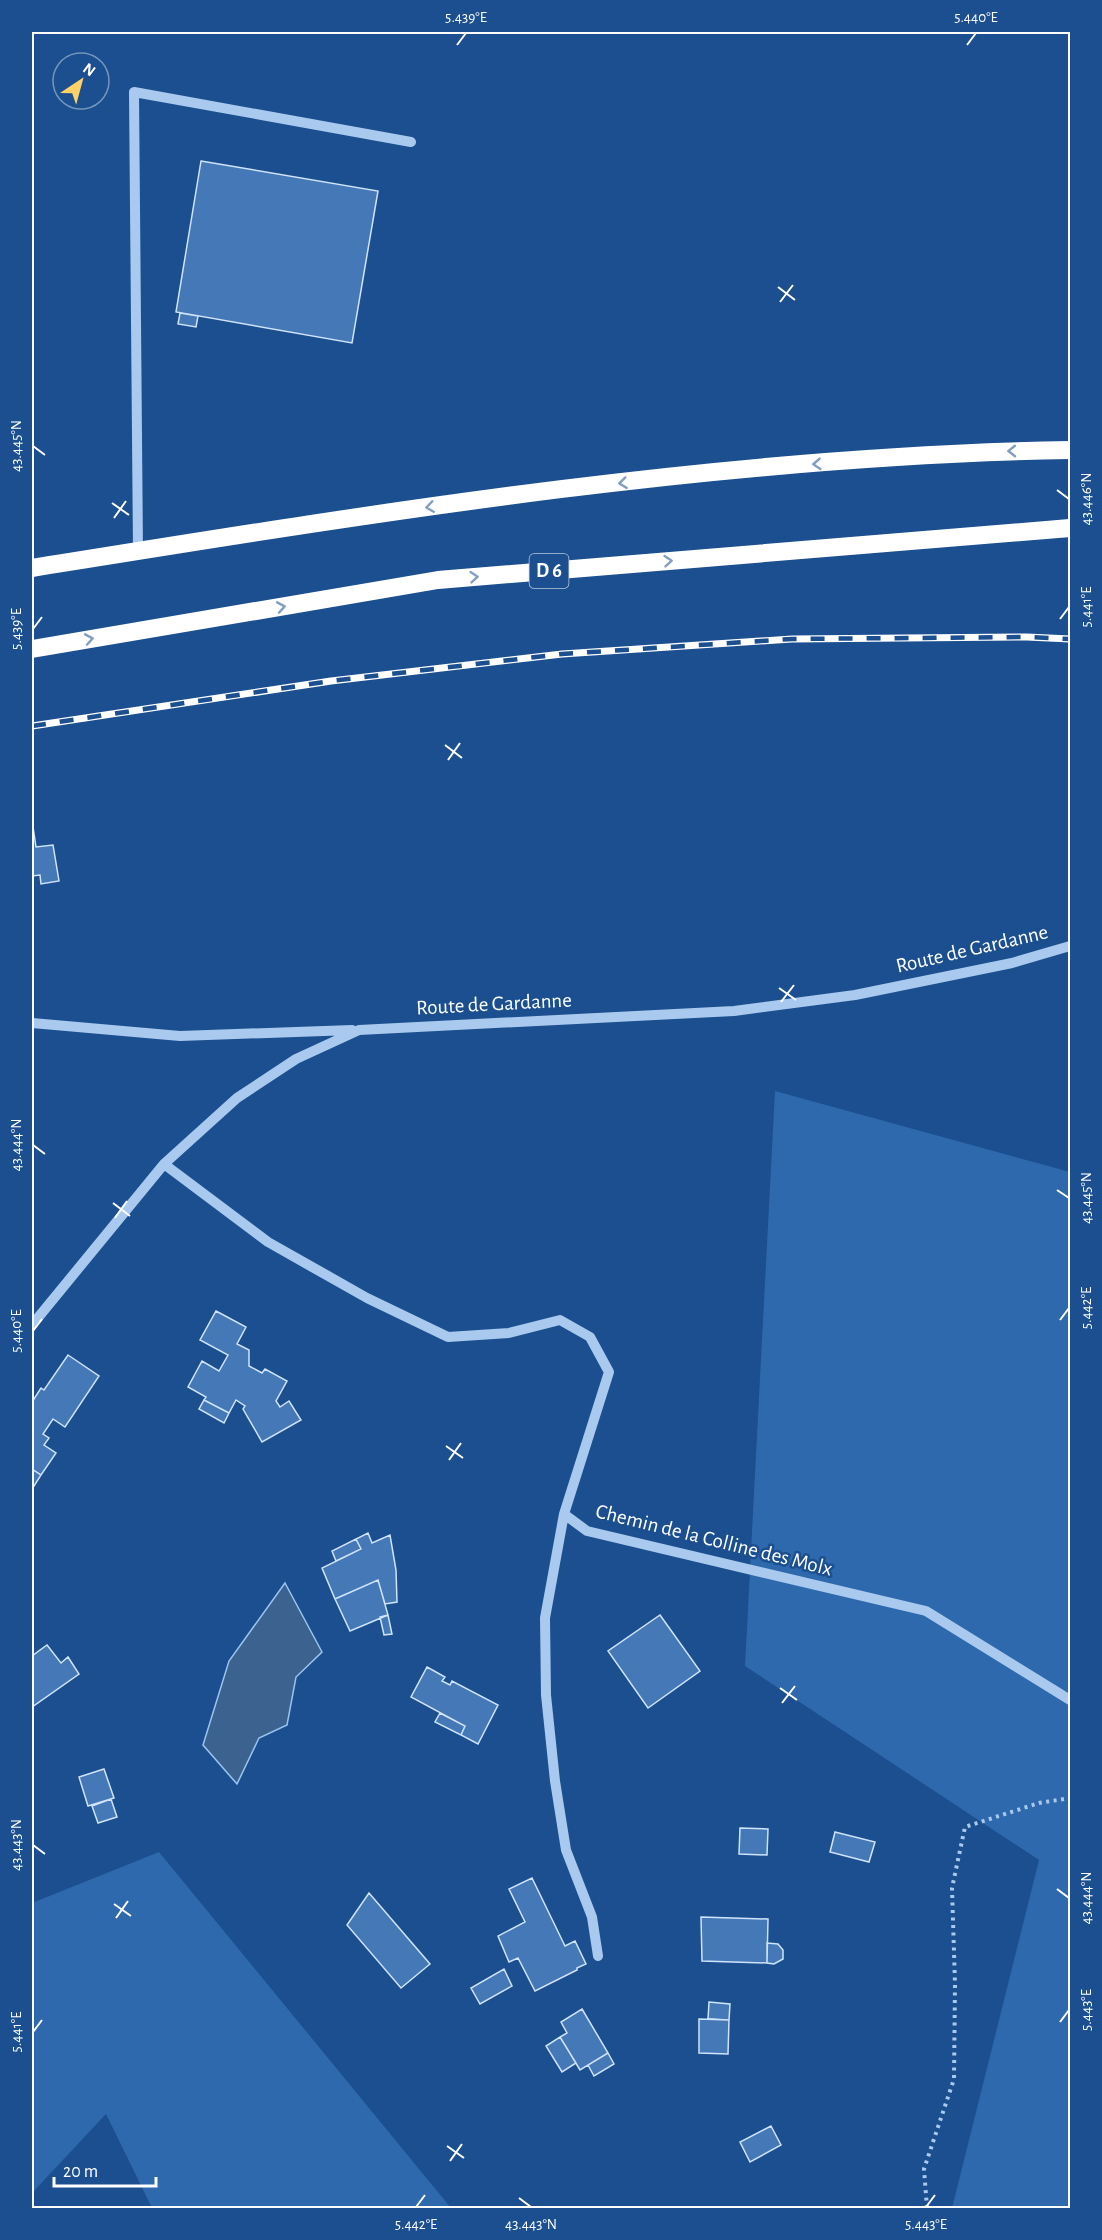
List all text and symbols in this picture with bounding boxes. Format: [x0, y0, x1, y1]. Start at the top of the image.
text: 5.439°E [445, 10, 487, 25]
text: 5.440°E [954, 10, 998, 25]
north arrow [51, 51, 111, 111]
text: N [80, 60, 98, 79]
text: 43.445°N [9, 420, 24, 472]
one-way arrow [1008, 445, 1017, 457]
one-way arrow [813, 457, 822, 470]
text: 43.446°N [1079, 473, 1094, 525]
one-way arrow [619, 476, 628, 488]
one-way arrow [425, 500, 435, 512]
road number: D 6 [530, 554, 568, 588]
one-way arrow [664, 555, 673, 568]
one-way arrow [470, 571, 479, 584]
text: 5.441°E [1079, 587, 1094, 627]
one-way arrow [277, 601, 286, 613]
text: 5.439°E [9, 608, 24, 650]
one-way arrow [84, 633, 94, 646]
street label: Route de Gardanne [894, 921, 1050, 977]
street label: Route de Gardanne [416, 989, 572, 1019]
text: 43.444°N [9, 1118, 24, 1172]
text: 43.445°N [1079, 1172, 1094, 1224]
text: 5.442°E [1079, 1287, 1094, 1329]
text: 5.440°E [9, 1309, 24, 1353]
street label: Chemin de la Colline des Molx [594, 1500, 834, 1580]
text: 43.443°N [9, 1819, 24, 1871]
text: 43.444°N [1079, 1871, 1094, 1925]
text: 5.443°E [1079, 1989, 1094, 2031]
text: 5.441°E [9, 2012, 24, 2052]
scale bar [54, 2150, 156, 2188]
text: 20 m [63, 2163, 98, 2181]
text: 5.442°E [395, 2217, 437, 2232]
text: 43.443°N [505, 2217, 557, 2232]
text: 5.443°E [905, 2217, 947, 2232]

